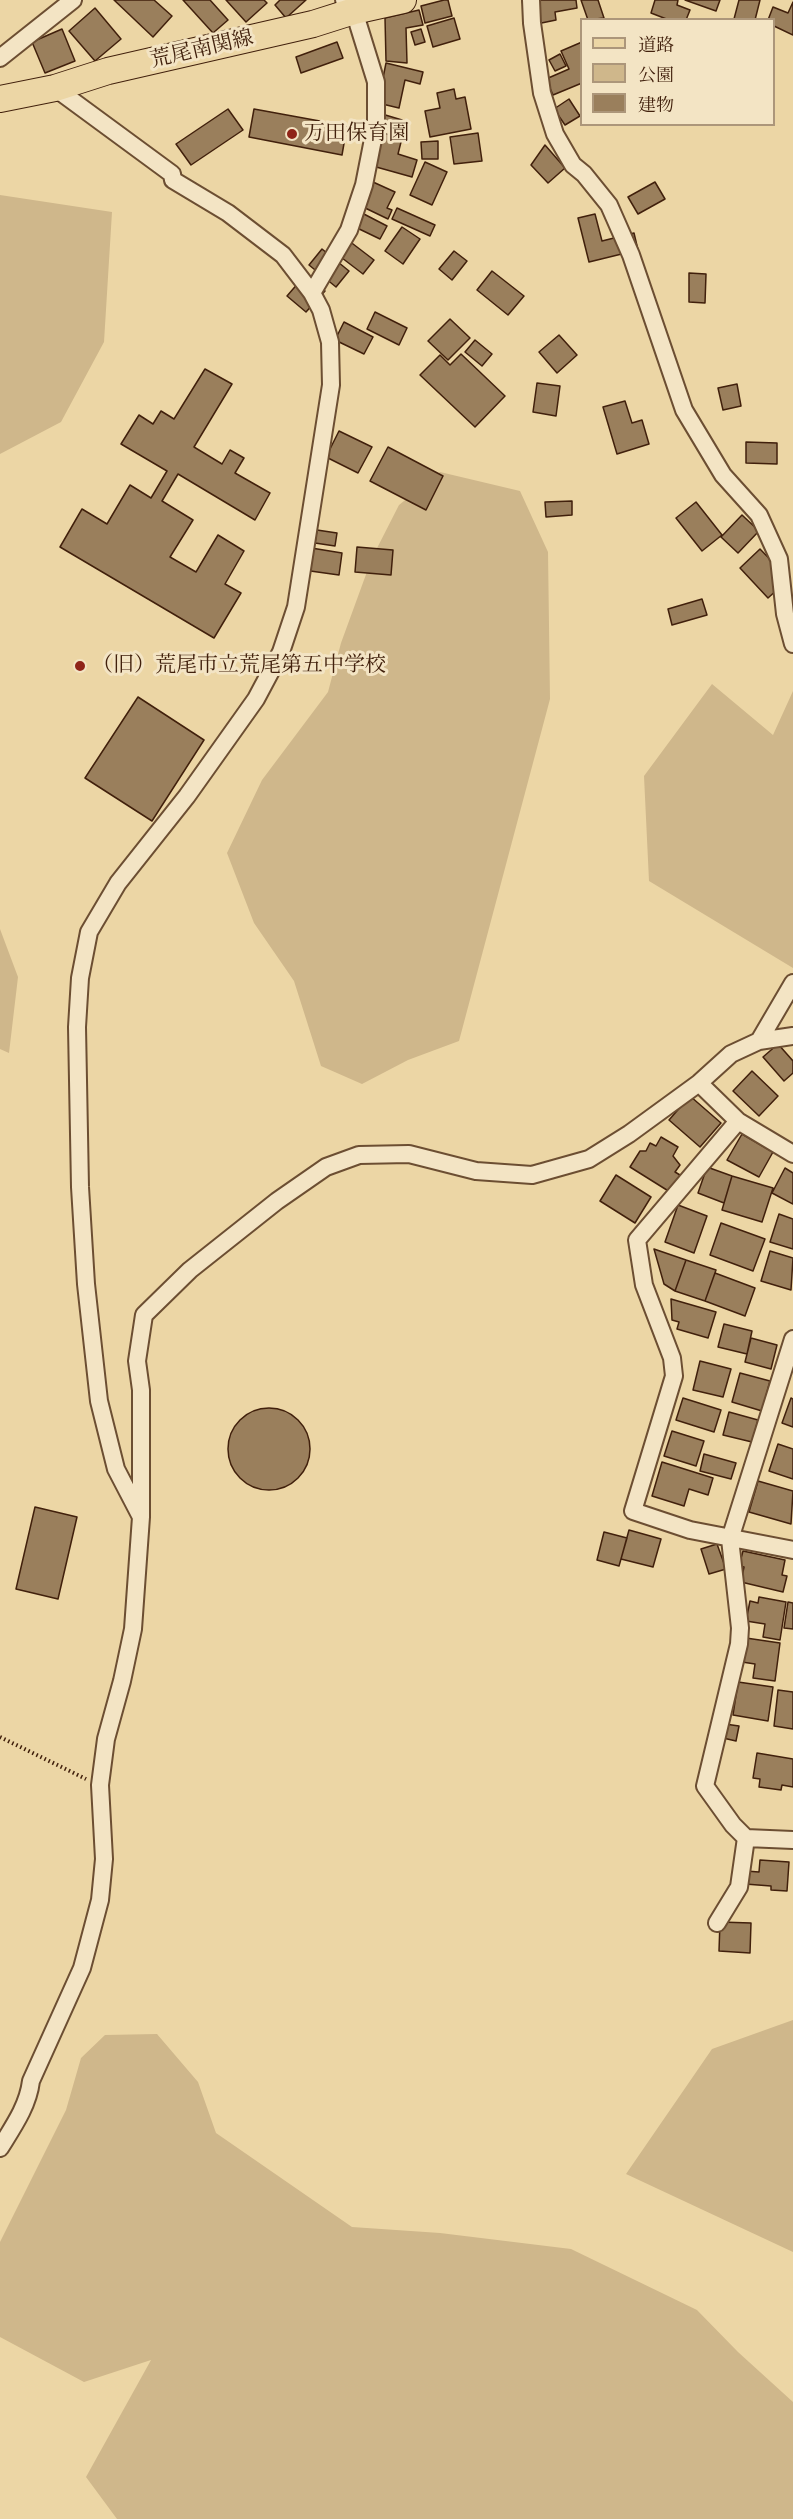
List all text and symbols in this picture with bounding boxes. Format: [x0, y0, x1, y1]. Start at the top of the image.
legend [580, 18, 775, 126]
street label: 荒尾南関線 [148, 26, 256, 74]
text: 道路 [638, 34, 674, 57]
text: 公園 [638, 64, 674, 87]
text: 建物 [638, 94, 674, 117]
place label: 万田保育園 [304, 121, 409, 147]
marker: 万田保育園 [285, 127, 299, 141]
place label: （旧）荒尾市立荒尾第五中学校 [92, 653, 386, 679]
marker: （旧）荒尾市立荒尾第五中学校 [73, 659, 87, 673]

